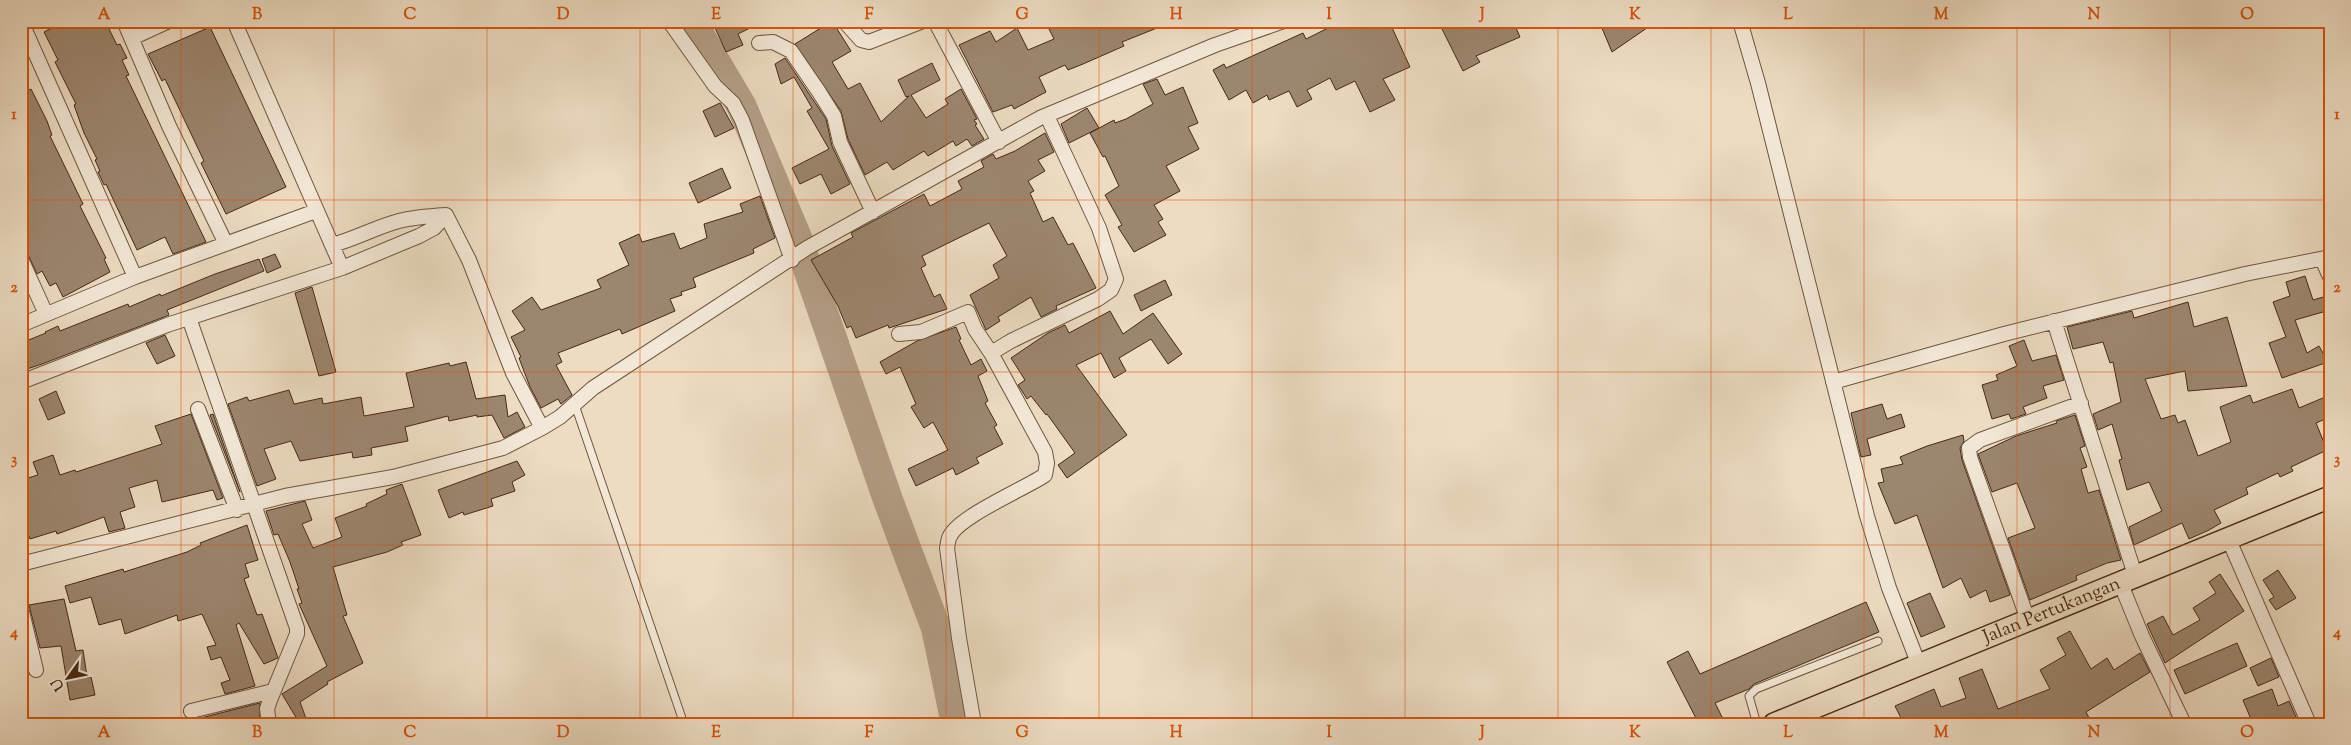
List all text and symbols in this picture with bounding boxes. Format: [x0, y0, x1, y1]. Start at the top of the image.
text: A [98, 4, 111, 27]
text: B [252, 4, 262, 27]
text: C [404, 4, 417, 27]
text: D [557, 4, 570, 27]
text: E [711, 4, 721, 27]
text: F [865, 4, 874, 27]
text: G [1015, 4, 1029, 27]
text: H [1170, 4, 1183, 27]
text: I [1326, 4, 1332, 27]
text: J [1478, 4, 1485, 27]
text: K [1629, 4, 1641, 27]
text: L [1783, 4, 1793, 27]
text: M [1934, 4, 1949, 27]
text: N [2088, 4, 2101, 27]
text: O [2240, 4, 2254, 27]
text: 1 [11, 104, 17, 127]
text: 1 [2334, 104, 2340, 127]
text: 2 [10, 277, 18, 300]
text: 2 [2333, 277, 2341, 300]
text: 3 [11, 449, 18, 472]
text: 3 [2334, 449, 2341, 472]
street label: Jalan Pertukangan [1978, 570, 2125, 651]
text: 4 [9, 622, 18, 645]
text: 4 [2332, 622, 2341, 645]
north arrow [42, 652, 92, 702]
text: U [47, 673, 70, 694]
text: A [98, 722, 111, 745]
text: B [252, 722, 262, 745]
text: C [404, 722, 417, 745]
text: D [557, 722, 570, 745]
text: E [711, 722, 721, 745]
text: F [865, 722, 874, 745]
text: G [1015, 722, 1029, 745]
text: H [1170, 722, 1183, 745]
text: I [1326, 722, 1332, 745]
text: J [1478, 722, 1485, 745]
text: K [1629, 722, 1641, 745]
text: L [1783, 722, 1793, 745]
text: M [1934, 722, 1949, 745]
text: N [2088, 722, 2101, 745]
text: O [2240, 722, 2254, 745]

